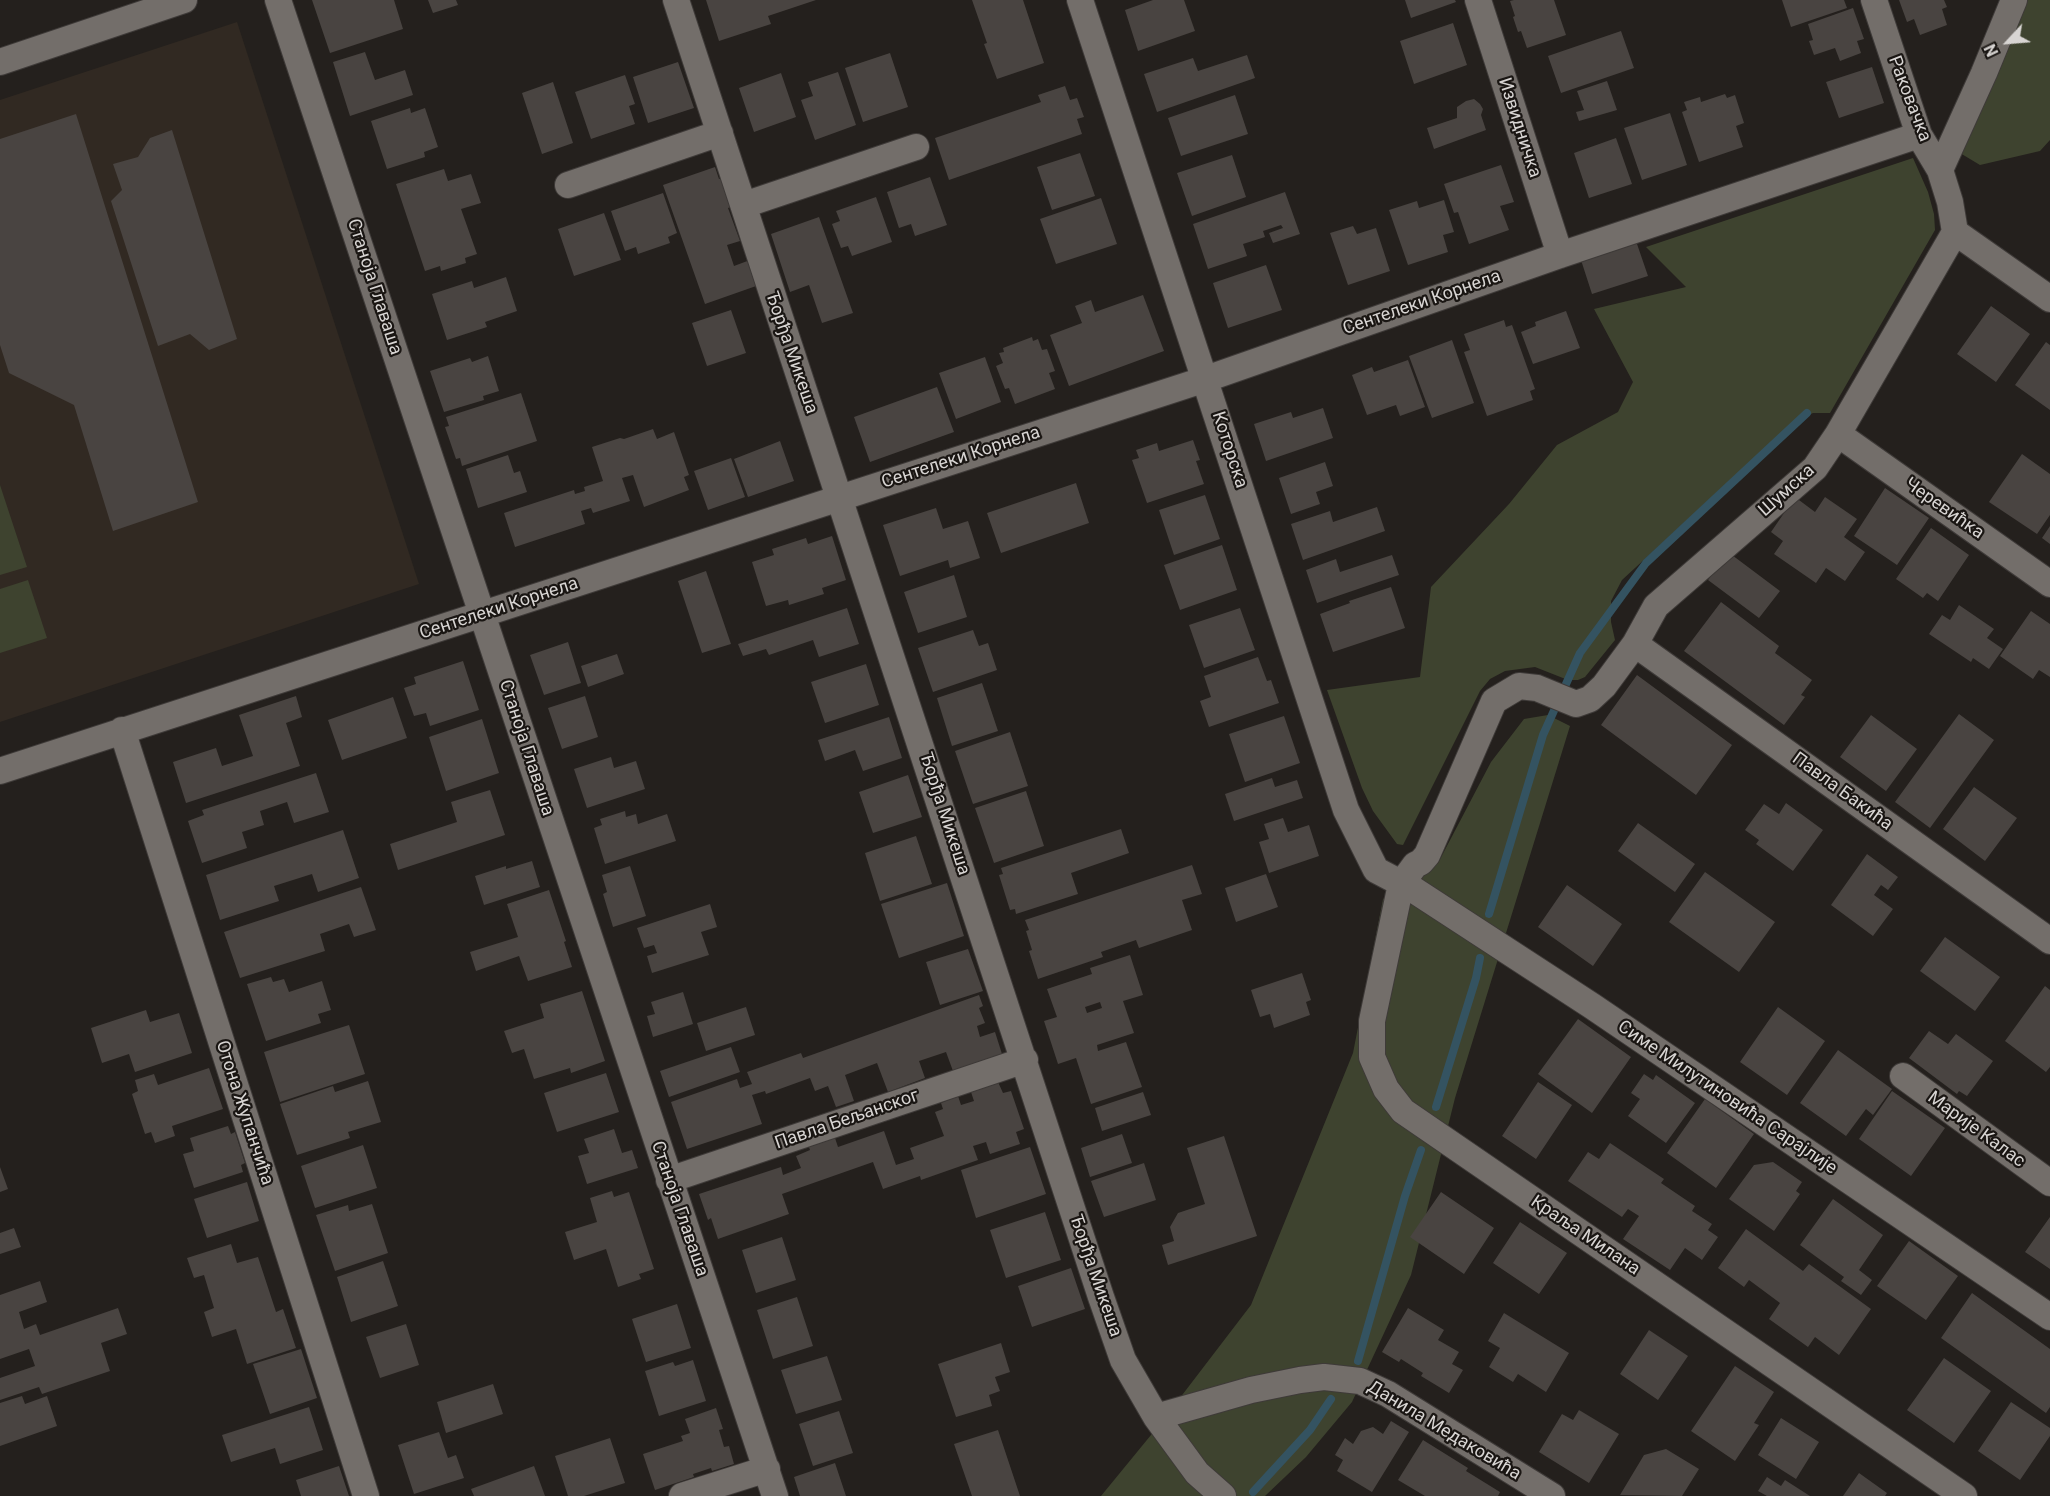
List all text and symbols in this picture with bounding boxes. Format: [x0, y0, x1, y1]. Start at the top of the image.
north arrow [1978, 12, 2038, 72]
text: N [1980, 41, 2002, 59]
street label: Раковачка [1883, 53, 1935, 145]
street label: Извидничка [1493, 75, 1545, 181]
street label: Станоја Главаша [342, 216, 406, 358]
street label: Сентелеки Корнела [1340, 266, 1504, 340]
street label: Ђорђа Микеша [760, 289, 822, 417]
street label: Которска [1207, 409, 1251, 491]
street label: Сентелеки Корнела [879, 422, 1043, 494]
street label: Шумска [1755, 460, 1819, 522]
street label: Черевићка [1900, 474, 1988, 544]
street label: Сентелеки Корнела [417, 573, 581, 645]
street label: Станоја Главаша [494, 677, 558, 819]
street label: Павла Бакића [1788, 748, 1896, 836]
street label: Ђорђа Микеша [914, 750, 974, 878]
street label: Симе Милутиновића Сарајлије [1613, 1016, 1841, 1180]
street label: Отона Жупанчића [210, 1038, 278, 1188]
street label: Павла Бељанског [772, 1085, 922, 1155]
street label: Марије Калас [1923, 1087, 2029, 1173]
street label: Станоја Главаша [646, 1138, 712, 1280]
street label: Краља Милана [1526, 1191, 1644, 1281]
street label: Ђорђа Микеша [1064, 1212, 1126, 1340]
street label: Данила Медаковића [1363, 1377, 1525, 1485]

